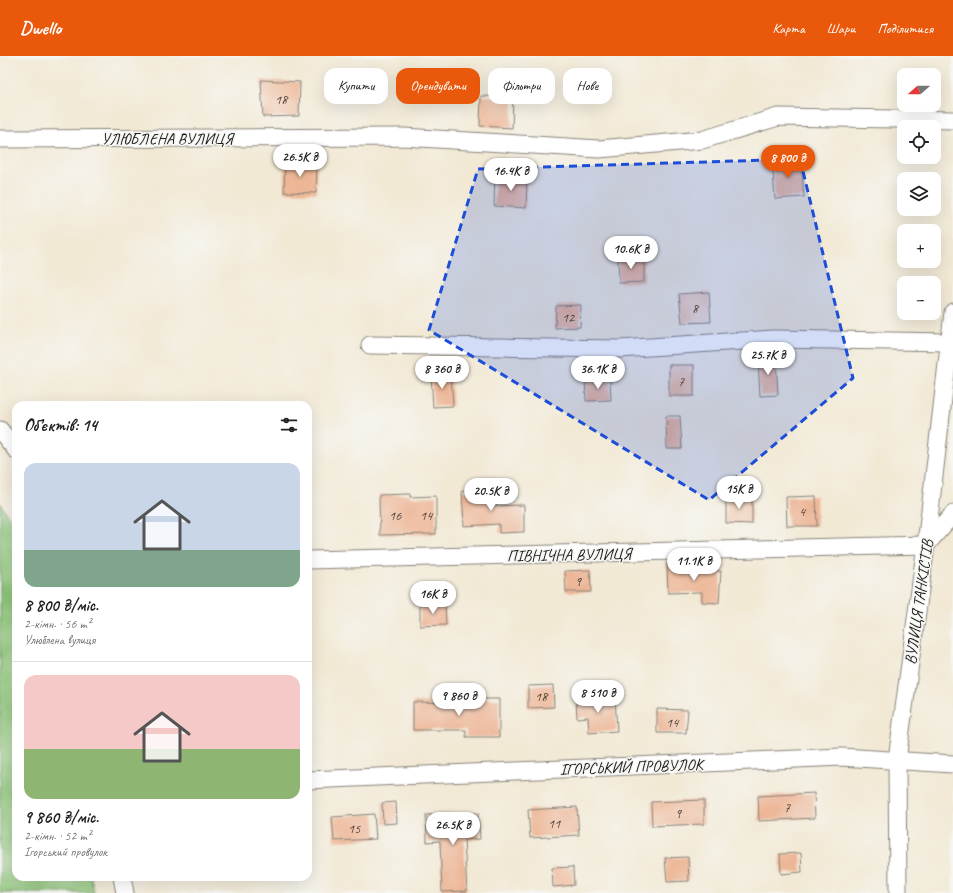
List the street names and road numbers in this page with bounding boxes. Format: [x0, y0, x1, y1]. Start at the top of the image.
street label: УЛЮБЛЕНА ВУЛИЦЯ [101, 129, 235, 149]
street label: ВУЛИЦЯ ТАНКІСТІВ [900, 537, 938, 666]
street label: ПІВНІЧНА ВУЛИЦЯ [507, 544, 634, 566]
street label: ІГОРСЬКИЙ ПРОВУЛОК [559, 754, 706, 779]

